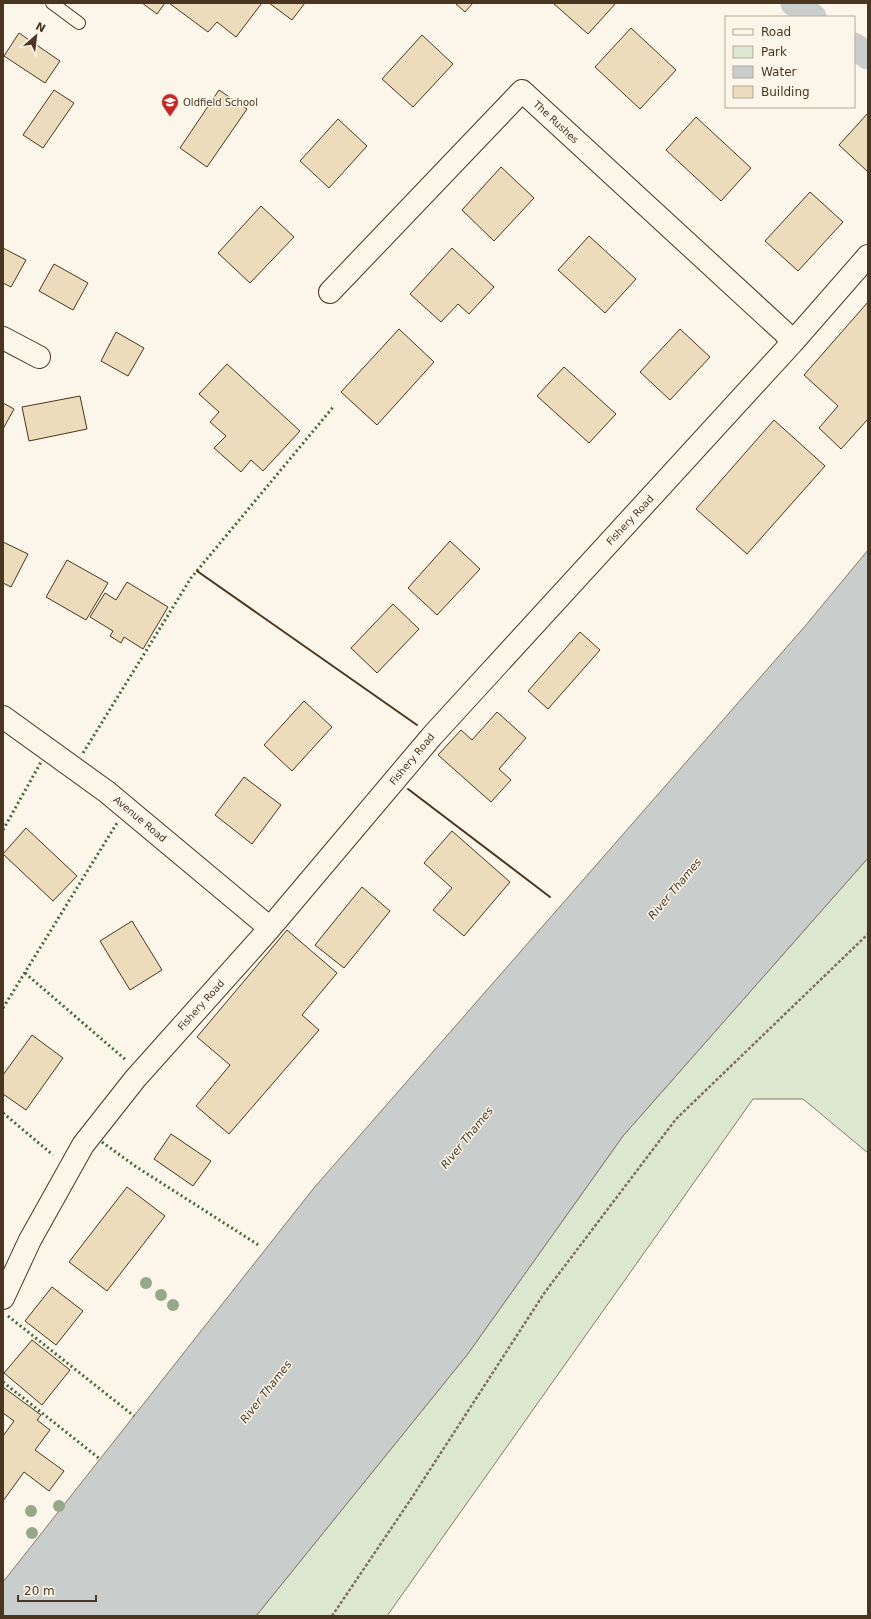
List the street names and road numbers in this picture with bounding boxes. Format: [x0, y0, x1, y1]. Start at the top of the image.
street label: The Rushes [530, 98, 581, 146]
street label: Fishery Road [604, 493, 656, 547]
street label: Fishery Road [387, 731, 437, 787]
street label: Avenue Road [111, 794, 169, 844]
street label: Fishery Road [176, 978, 226, 1032]

